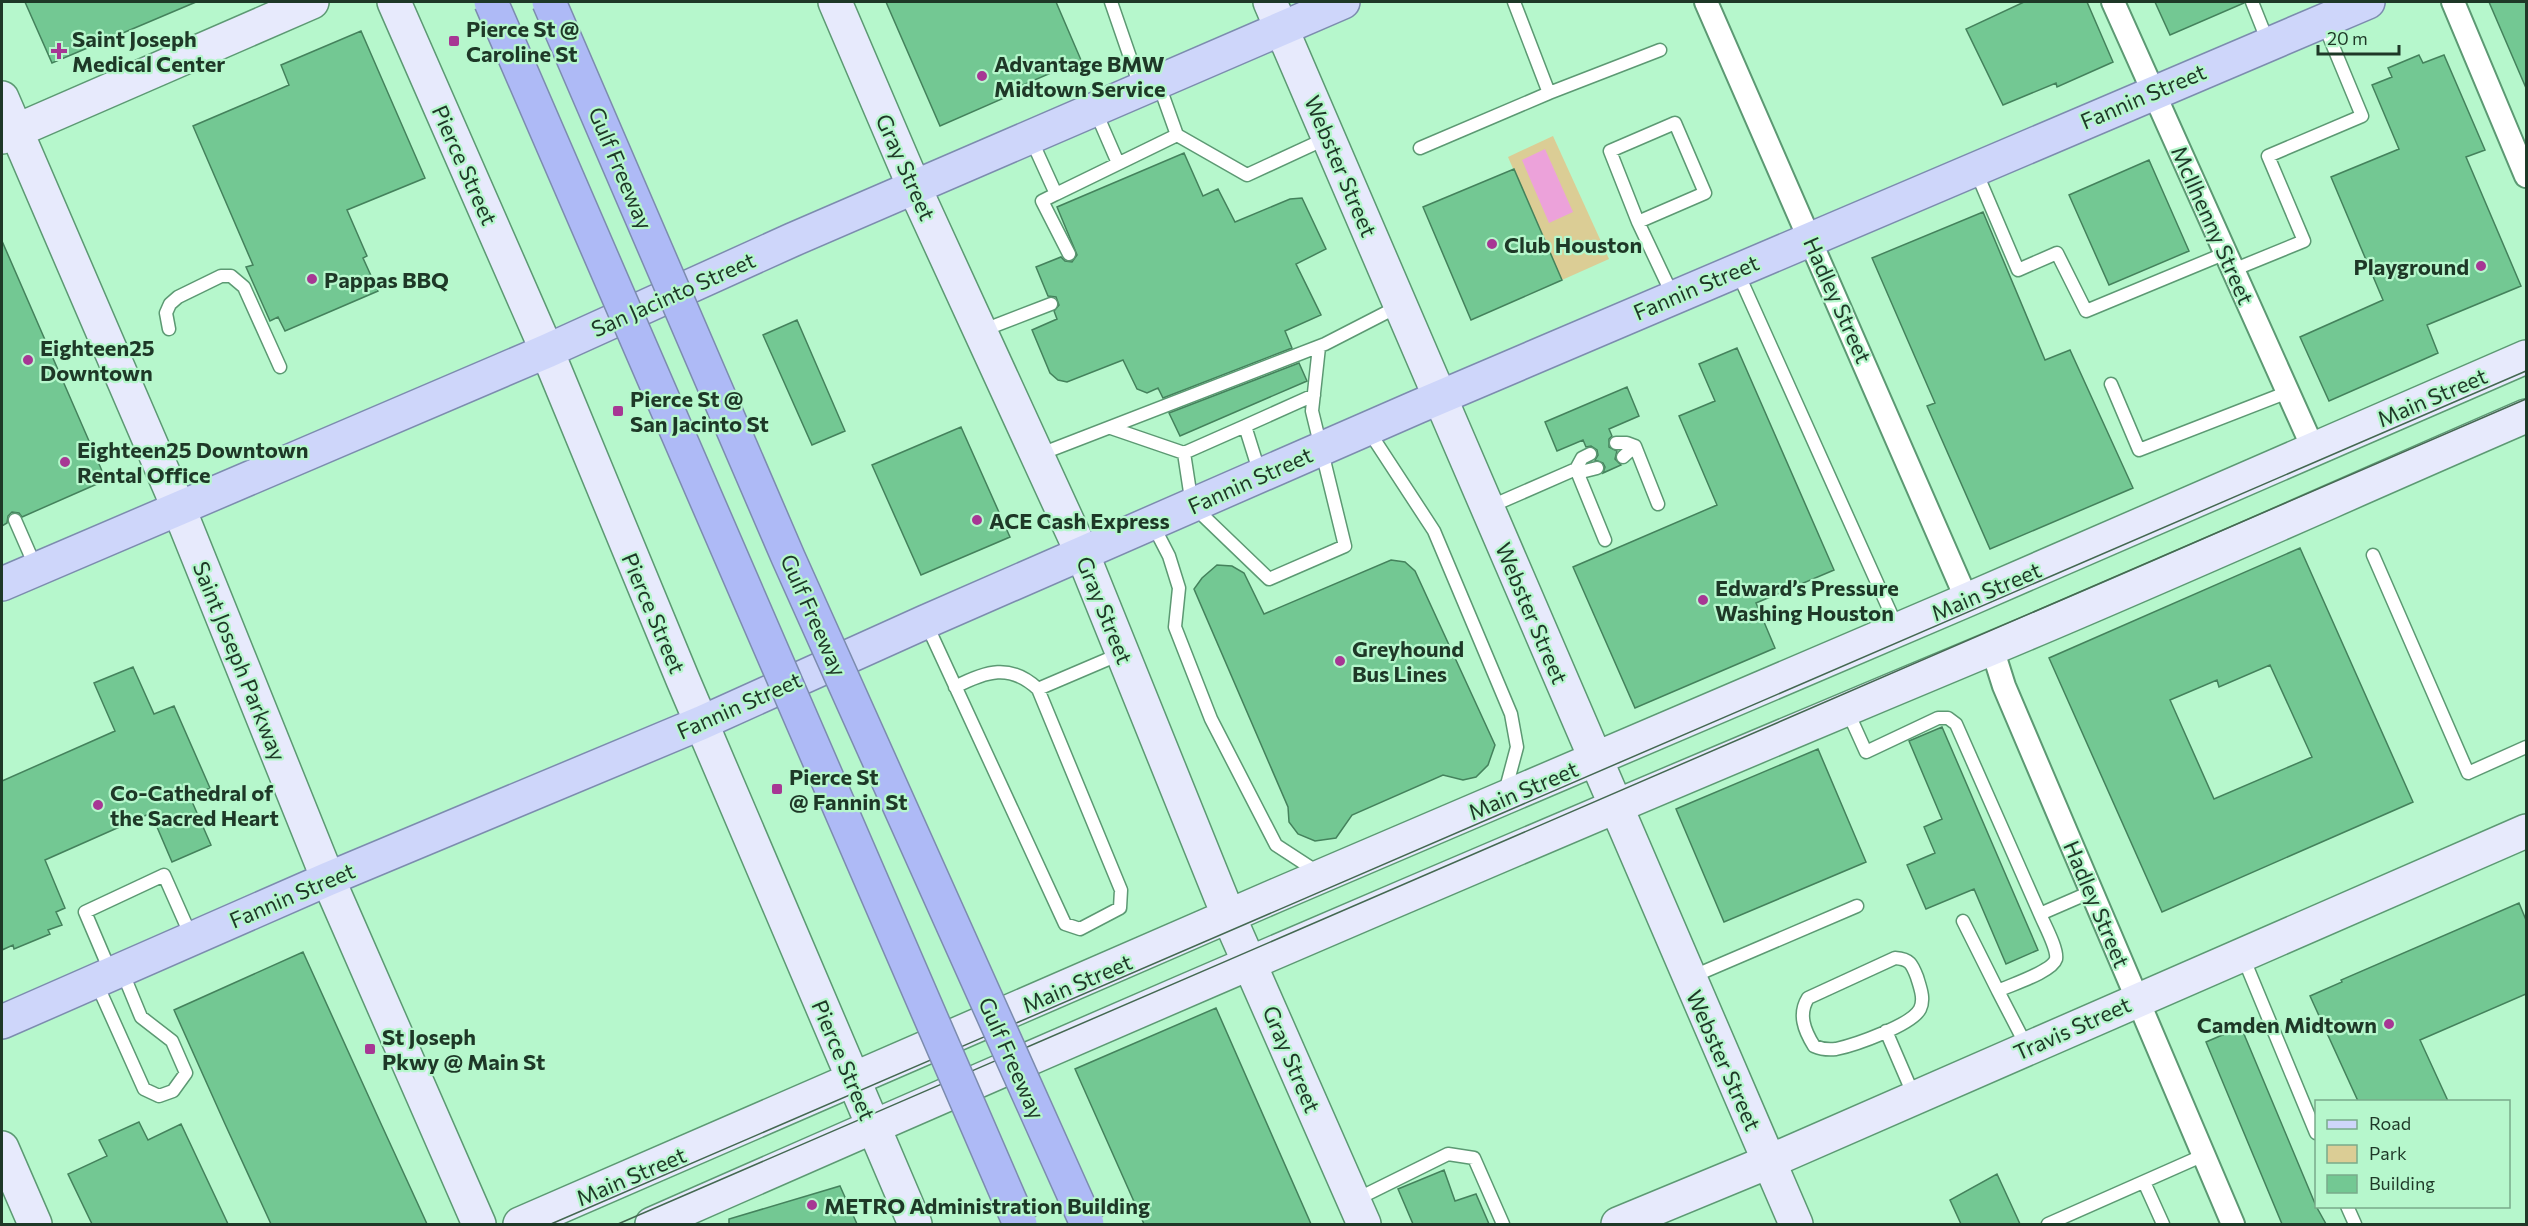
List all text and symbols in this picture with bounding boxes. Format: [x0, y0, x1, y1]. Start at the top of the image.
place label: Pierce St @ Caroline St [466, 15, 579, 67]
scale bar [2318, 18, 2399, 56]
place label: Saint Joseph Medical Center [72, 25, 225, 77]
text: 20 m [2327, 27, 2368, 49]
marker: Pierce St @ Caroline St [447, 34, 461, 48]
marker: Saint Joseph Medical Center [50, 42, 68, 60]
place label: Advantage BMW Midtown Service [994, 50, 1165, 102]
street label: Fannin Street [2076, 57, 2210, 135]
marker: Advantage BMW Midtown Service [975, 69, 989, 83]
street label: Webster Street [1299, 91, 1383, 241]
street label: Pierce Street [427, 101, 503, 229]
street label: Gulf Freeway [583, 103, 659, 233]
street label: Gray Street [871, 110, 941, 224]
street label: McIlhenny Street [2166, 142, 2260, 308]
place label: Club Houston [1504, 231, 1642, 258]
street label: Hadley Street [1798, 233, 1878, 367]
marker: Club Houston [1485, 237, 1499, 251]
street label: San Jacinto Street [587, 246, 759, 342]
street label: Fannin Street [1629, 248, 1763, 326]
place label: Playground [2354, 253, 2469, 280]
marker: Playground [2474, 259, 2488, 273]
place label: Pappas BBQ [324, 266, 449, 293]
marker: Pappas BBQ [305, 272, 319, 286]
place label: Eighteen25 Downtown [40, 334, 155, 386]
marker: Eighteen25 Downtown [21, 353, 35, 367]
street label: Main Street [2373, 362, 2491, 432]
place label: Pierce St @ San Jacinto St [630, 385, 769, 437]
marker: Pierce St @ San Jacinto St [611, 404, 625, 418]
place label: Eighteen25 Downtown Rental Office [77, 436, 308, 488]
street label: Fannin Street [1184, 441, 1316, 519]
marker: Eighteen25 Downtown Rental Office [58, 455, 72, 469]
place label: ACE Cash Express [989, 507, 1170, 534]
marker: ACE Cash Express [970, 513, 984, 527]
street label: Webster Street [1490, 538, 1574, 688]
street label: Pierce Street [616, 549, 692, 677]
street label: Gulf Freeway [775, 550, 853, 680]
street label: Gray Street [1071, 552, 1139, 668]
street label: Main Street [1927, 556, 2045, 626]
street label: Saint Joseph Parkway [188, 557, 292, 765]
place label: Edward’s Pressure Washing Houston [1715, 574, 1899, 626]
marker: Edward’s Pressure Washing Houston [1696, 593, 1710, 607]
place label: Greyhound Bus Lines [1352, 635, 1464, 687]
marker: Greyhound Bus Lines [1333, 654, 1347, 668]
street label: Fannin Street [673, 666, 805, 744]
street label: Main Street [1464, 755, 1582, 825]
place label: Pierce St @ Fannin St [789, 763, 907, 815]
place label: Co-Cathedral of the Sacred Heart [110, 779, 279, 831]
marker: Pierce St @ Fannin St [770, 782, 784, 796]
marker: Co-Cathedral of the Sacred Heart [91, 798, 105, 812]
street label: Hadley Street [2058, 836, 2136, 972]
street label: Fannin Street [225, 856, 359, 934]
street label: Main Street [1018, 948, 1136, 1018]
street label: Webster Street [1681, 986, 1767, 1134]
street label: Travis Street [2009, 990, 2135, 1066]
street label: Gulf Freeway [973, 993, 1051, 1123]
street label: Pierce Street [806, 996, 882, 1124]
street label: Gray Street [1257, 1001, 1327, 1117]
place label: Camden Midtown [2197, 1011, 2377, 1038]
marker: Camden Midtown [2382, 1017, 2396, 1031]
place label: St Joseph Pkwy @ Main St [382, 1023, 545, 1075]
marker: St Joseph Pkwy @ Main St [363, 1042, 377, 1056]
legend [2315, 1100, 2510, 1208]
text: Road [2369, 1112, 2411, 1134]
street label: Main Street [572, 1141, 690, 1211]
text: Park [2369, 1142, 2407, 1164]
text: Building [2369, 1172, 2435, 1194]
place label: METRO Administration Building [824, 1192, 1150, 1219]
marker: METRO Administration Building [805, 1198, 819, 1212]

